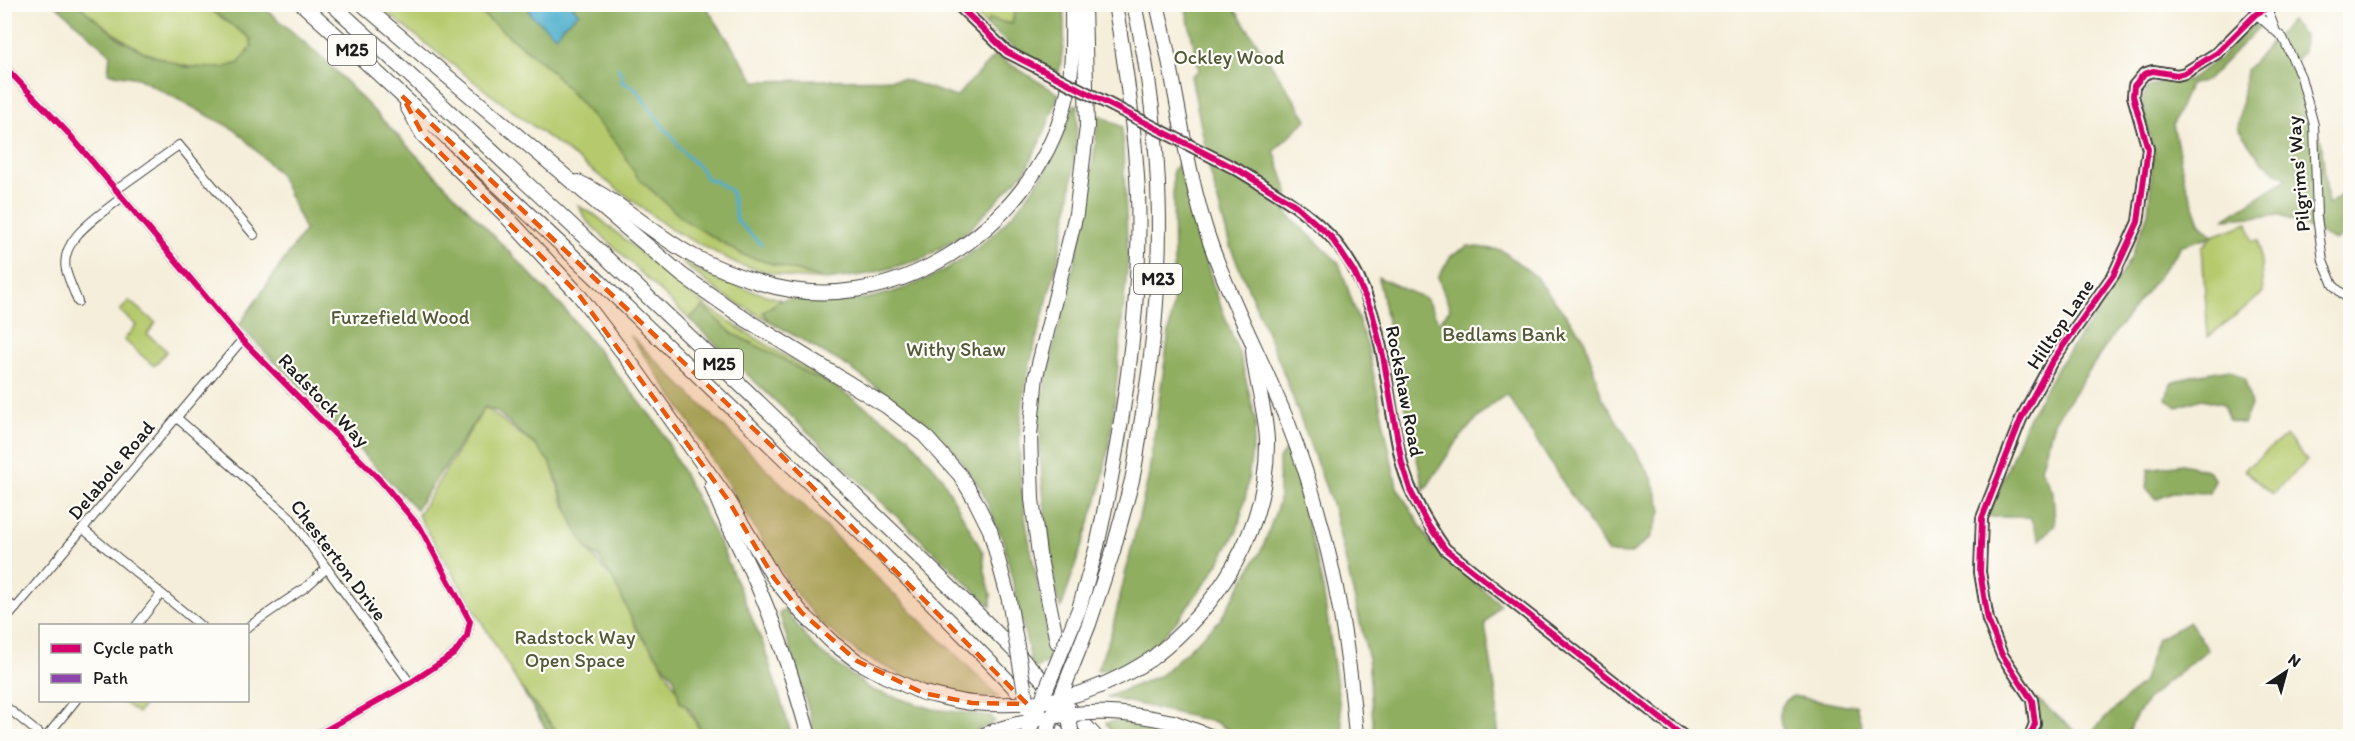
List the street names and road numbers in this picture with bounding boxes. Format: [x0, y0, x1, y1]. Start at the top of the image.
road number: M25 [328, 35, 376, 65]
street label: Pilgrims' Way [2281, 114, 2315, 233]
road number: M23 [1134, 264, 1182, 294]
street label: Hilltop Lane [2021, 274, 2099, 374]
street label: Rockshaw Road [1381, 323, 1429, 459]
street label: Radstock Way [273, 348, 375, 452]
road number: M25 [695, 349, 743, 379]
street label: Delabole Road [63, 415, 159, 525]
street label: Chesterton Drive [286, 495, 392, 625]

